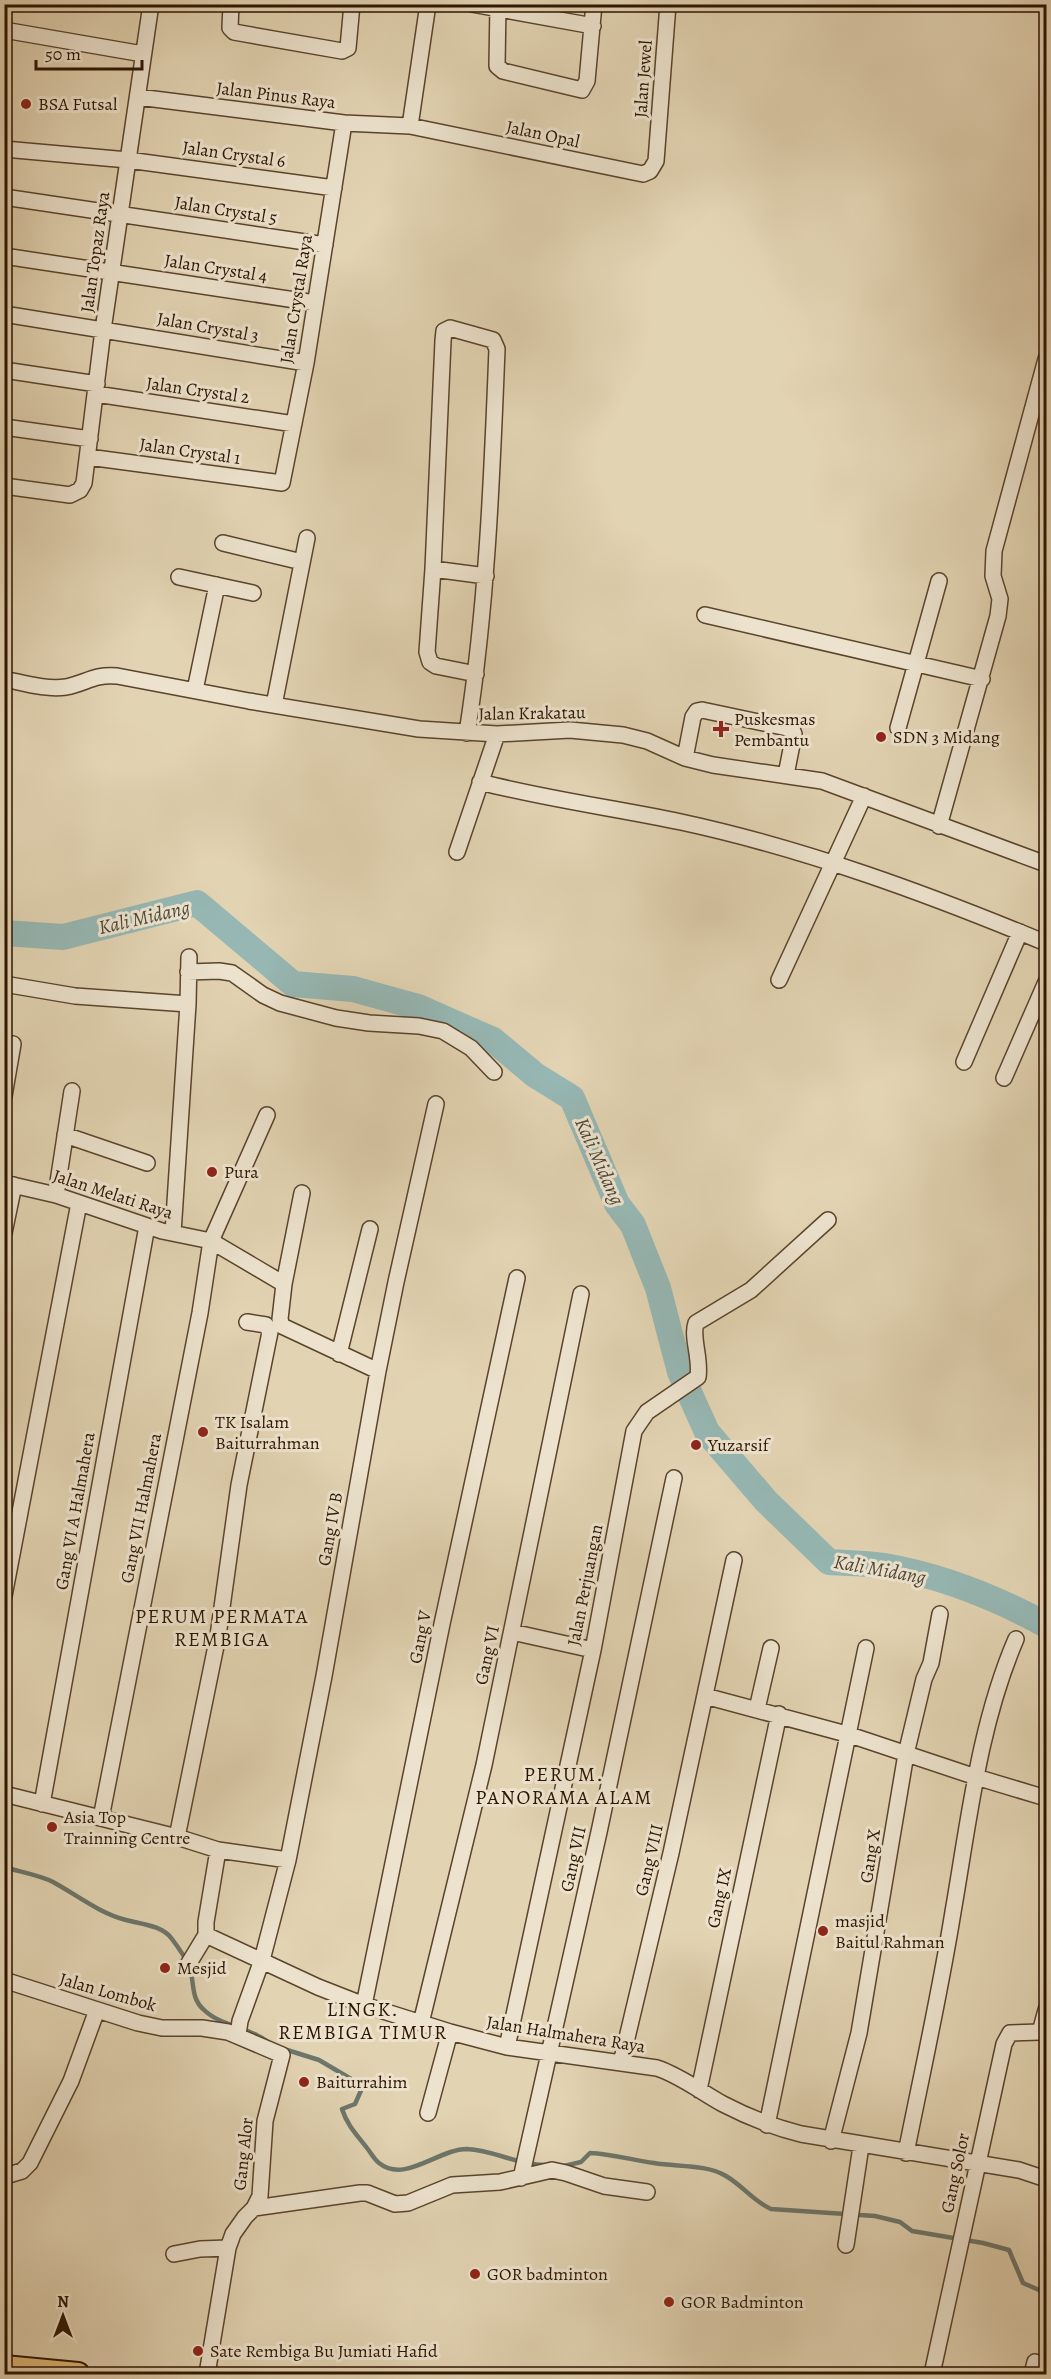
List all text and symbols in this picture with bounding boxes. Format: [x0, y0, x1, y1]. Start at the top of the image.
scale bar [36, 33, 142, 71]
street label: Jalan Jewel [628, 39, 658, 119]
text: 50 m [45, 42, 81, 66]
street label: Jalan Pinus Raya [215, 76, 338, 114]
place label: BSA Futsal [38, 92, 118, 116]
marker: BSA Futsal [19, 97, 33, 111]
street label: Jalan Opal [504, 114, 583, 154]
street label: Jalan Crystal 6 [181, 135, 287, 173]
street label: Jalan Topaz Raya [75, 189, 115, 314]
street label: Jalan Crystal 5 [173, 190, 279, 230]
street label: Jalan Crystal Raya [274, 232, 318, 365]
street label: Jalan Crystal 4 [163, 248, 269, 288]
street label: Jalan Crystal 3 [155, 306, 261, 348]
street label: Jalan Crystal 2 [145, 371, 252, 409]
street label: Jalan Crystal 1 [138, 432, 242, 470]
street label: Jalan Krakatau [478, 700, 586, 726]
place label: Puskesmas Pembantu [734, 707, 815, 752]
marker: Puskesmas Pembantu [712, 720, 730, 738]
place label: SDN 3 Midang [893, 725, 1000, 749]
marker: SDN 3 Midang [874, 730, 888, 744]
water label: Kali Midang [96, 894, 193, 941]
water label: Kali Midang [568, 1113, 631, 1209]
place label: Pura [224, 1160, 259, 1184]
street label: Jalan Melati Raya [50, 1163, 177, 1225]
marker: Pura [205, 1165, 219, 1179]
place label: TK Isalam Baiturrahman [215, 1410, 320, 1455]
marker: TK Isalam Baiturrahman [196, 1425, 210, 1439]
street label: Gang VI A Halmahera [49, 1430, 101, 1592]
street label: Gang VII Halmahera [115, 1430, 167, 1585]
place label: Yuzarsif [707, 1433, 772, 1457]
marker: Yuzarsif [689, 1438, 703, 1452]
street label: Gang IV B [312, 1490, 348, 1568]
street label: Jalan Perjuangan [561, 1522, 609, 1648]
water label: Kali Midang [832, 1548, 928, 1591]
district label: PERUM PERMATA REMBIGA [135, 1603, 309, 1653]
street label: Gang V [403, 1608, 437, 1666]
street label: Gang VI [469, 1623, 505, 1687]
district label: PERUM. PANORAMA ALAM [475, 1761, 653, 1811]
place label: Asia Top Trainning Centre [63, 1805, 190, 1850]
marker: Asia Top Trainning Centre [45, 1820, 59, 1834]
street label: Gang VIII [629, 1822, 669, 1898]
street label: Gang VII [554, 1824, 592, 1894]
street label: Gang X [854, 1827, 886, 1885]
street label: Gang IX [701, 1866, 737, 1930]
place label: masjid Baitul Rahman [835, 1909, 945, 1954]
marker: masjid Baitul Rahman [816, 1924, 830, 1938]
place label: Mesjid [177, 1956, 227, 1980]
marker: Mesjid [158, 1961, 172, 1975]
street label: Jalan Lombok [57, 1967, 159, 2017]
district label: LINGK. REMBIGA TIMUR [278, 1996, 448, 2046]
street label: Jalan Halmahera Raya [485, 2010, 648, 2058]
place label: Baiturrahim [316, 2070, 408, 2094]
marker: Baiturrahim [297, 2075, 311, 2089]
street label: Gang Alor [227, 2116, 259, 2192]
street label: Gang Solor [935, 2131, 975, 2215]
place label: GOR badminton [487, 2262, 608, 2286]
marker: GOR badminton [468, 2267, 482, 2281]
north arrow [33, 2286, 93, 2346]
place label: GOR Badminton [681, 2290, 804, 2314]
text: N [57, 2291, 69, 2313]
marker: GOR Badminton [662, 2295, 676, 2309]
place label: Sate Rembiga Bu Jumiati Hafid [210, 2339, 438, 2363]
marker: Sate Rembiga Bu Jumiati Hafid [191, 2344, 205, 2358]

